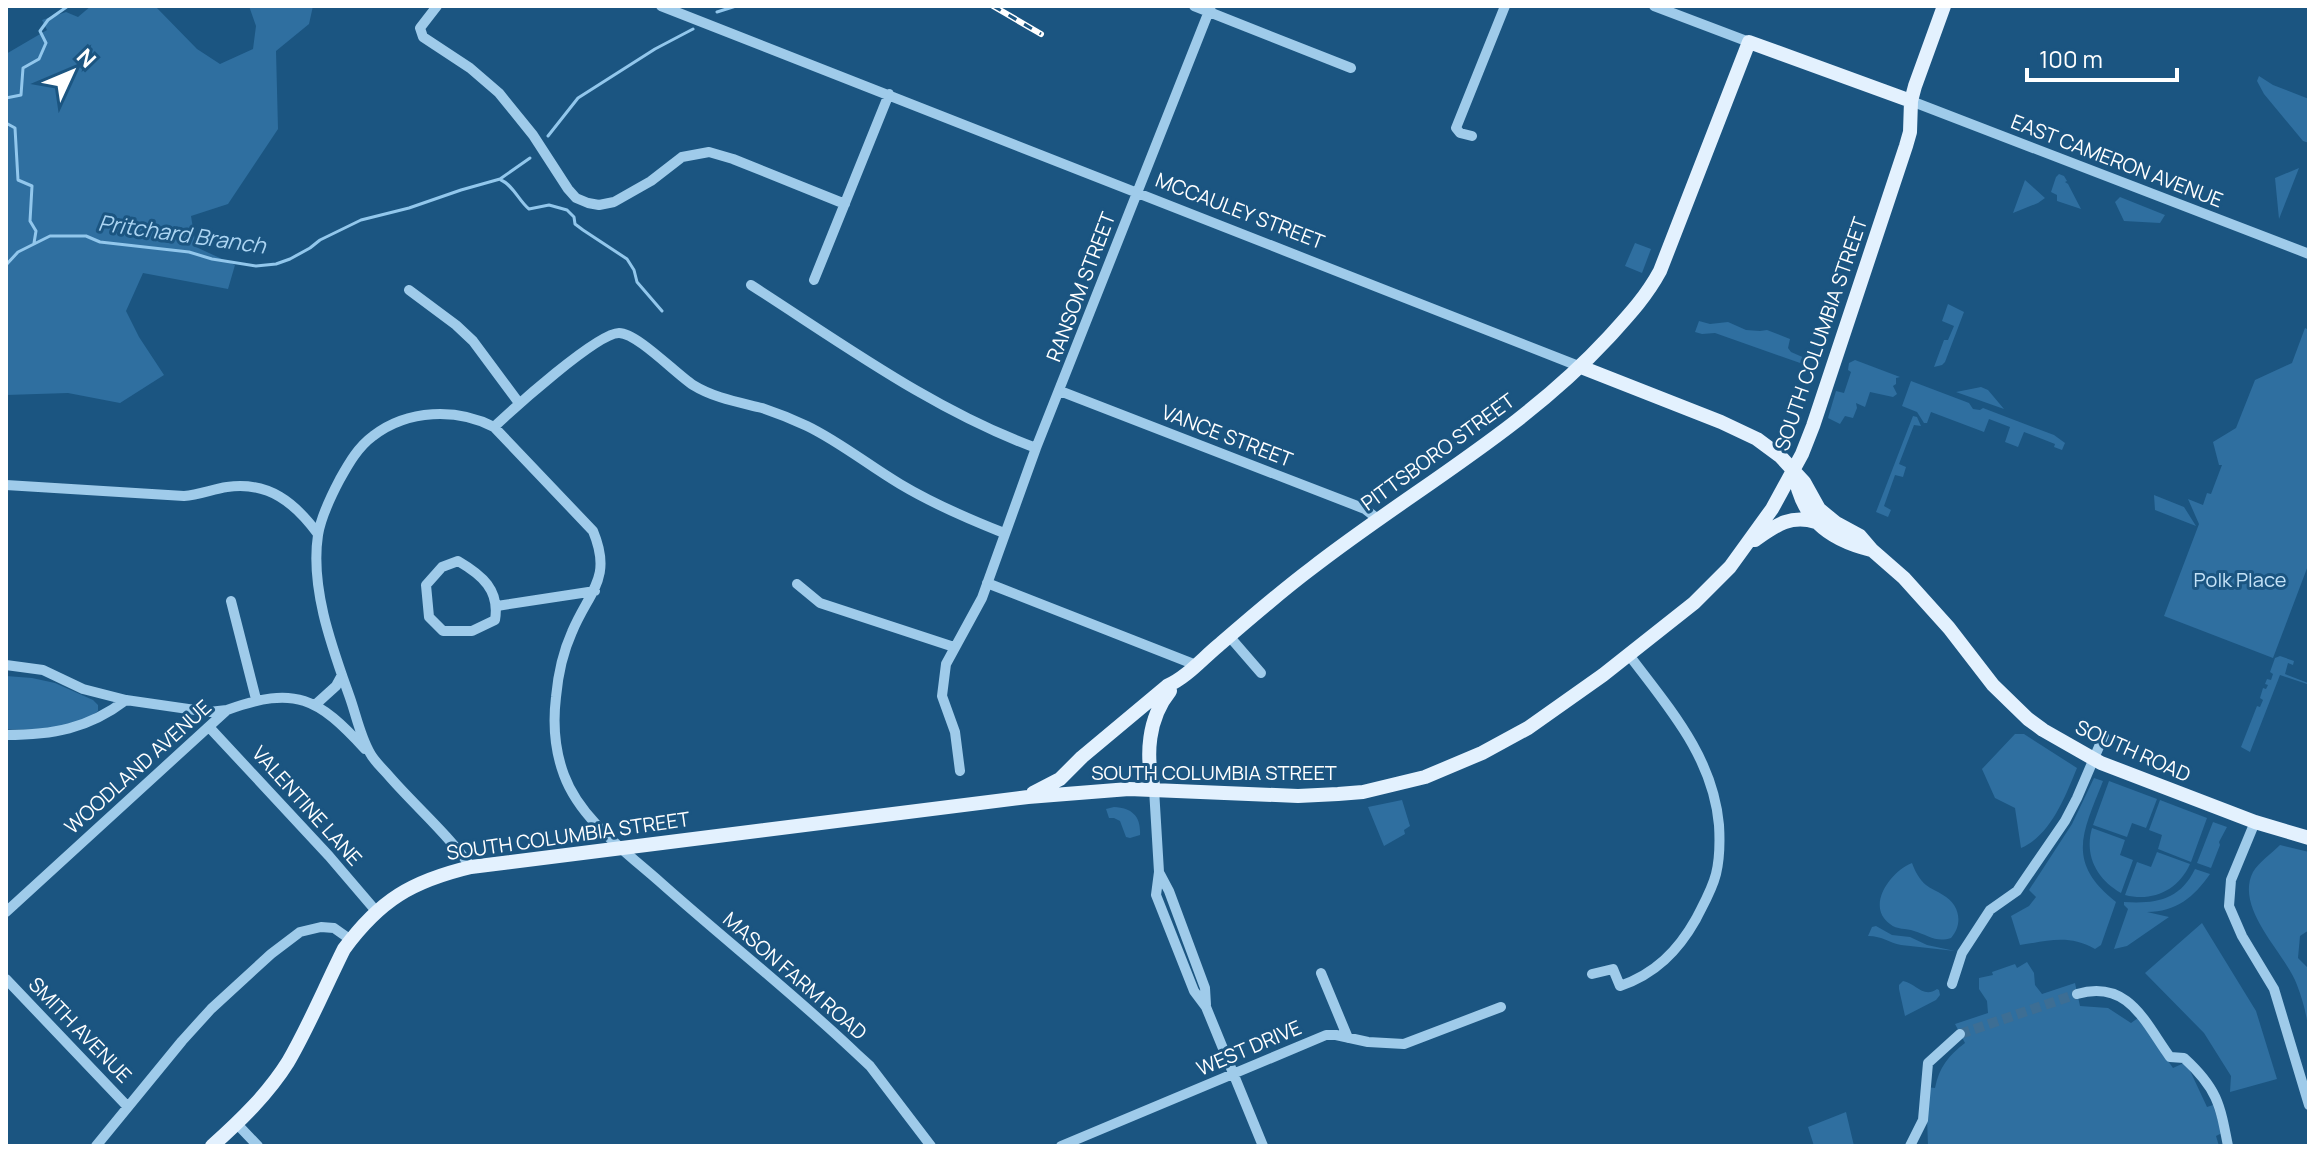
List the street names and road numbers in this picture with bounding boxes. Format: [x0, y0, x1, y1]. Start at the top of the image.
street label: EAST CAMERON AVENUE [2007, 108, 2227, 213]
street label: MCCAULEY STREET [1152, 166, 1329, 255]
street label: RANSOM STREET [1040, 208, 1122, 365]
street label: SOUTH COLUMBIA STREET [1768, 213, 1873, 454]
street label: PITTSBORO STREET [1356, 387, 1520, 516]
street label: VANCE STREET [1158, 398, 1297, 473]
street label: WOODLAND AVENUE [59, 694, 217, 840]
street label: SOUTH ROAD [2071, 713, 2195, 788]
street label: VALENTINE LANE [246, 740, 368, 871]
street label: SOUTH COLUMBIA STREET [1091, 759, 1337, 786]
street label: SOUTH COLUMBIA STREET [444, 805, 691, 866]
street label: MASON FARM ROAD [718, 906, 873, 1046]
street label: SMITH AVENUE [23, 971, 138, 1088]
street label: WEST DRIVE [1192, 1013, 1305, 1082]

